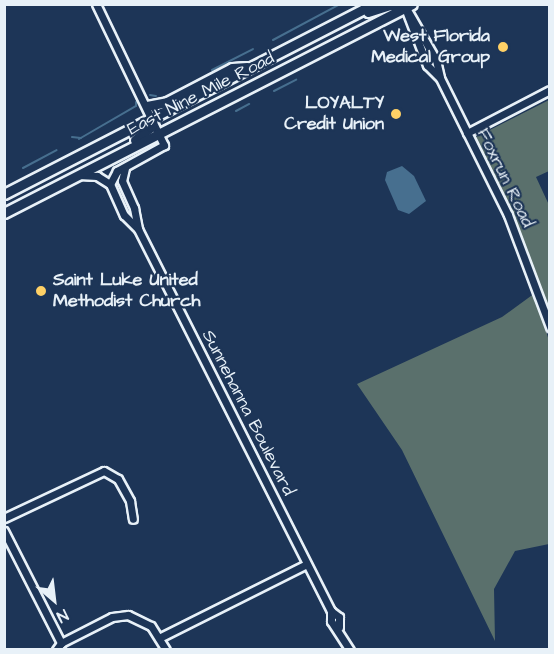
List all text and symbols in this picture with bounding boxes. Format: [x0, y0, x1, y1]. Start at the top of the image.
place label: West Florida Medical Group [371, 26, 490, 68]
marker: West Florida Medical Group [494, 38, 512, 56]
street label: East Nine Mile Road [124, 48, 278, 140]
place label: LOYALTY Credit Union [284, 93, 384, 136]
marker: LOYALTY Credit Union [389, 107, 403, 121]
street label: Foxrun Road [472, 125, 538, 231]
place label: Saint Luke United Methodist Church [53, 270, 200, 312]
marker: Saint Luke United Methodist Church [34, 284, 48, 298]
street label: Sunnehanna Boulevard [197, 326, 299, 500]
north arrow [24, 570, 84, 630]
text: N [53, 604, 72, 628]

